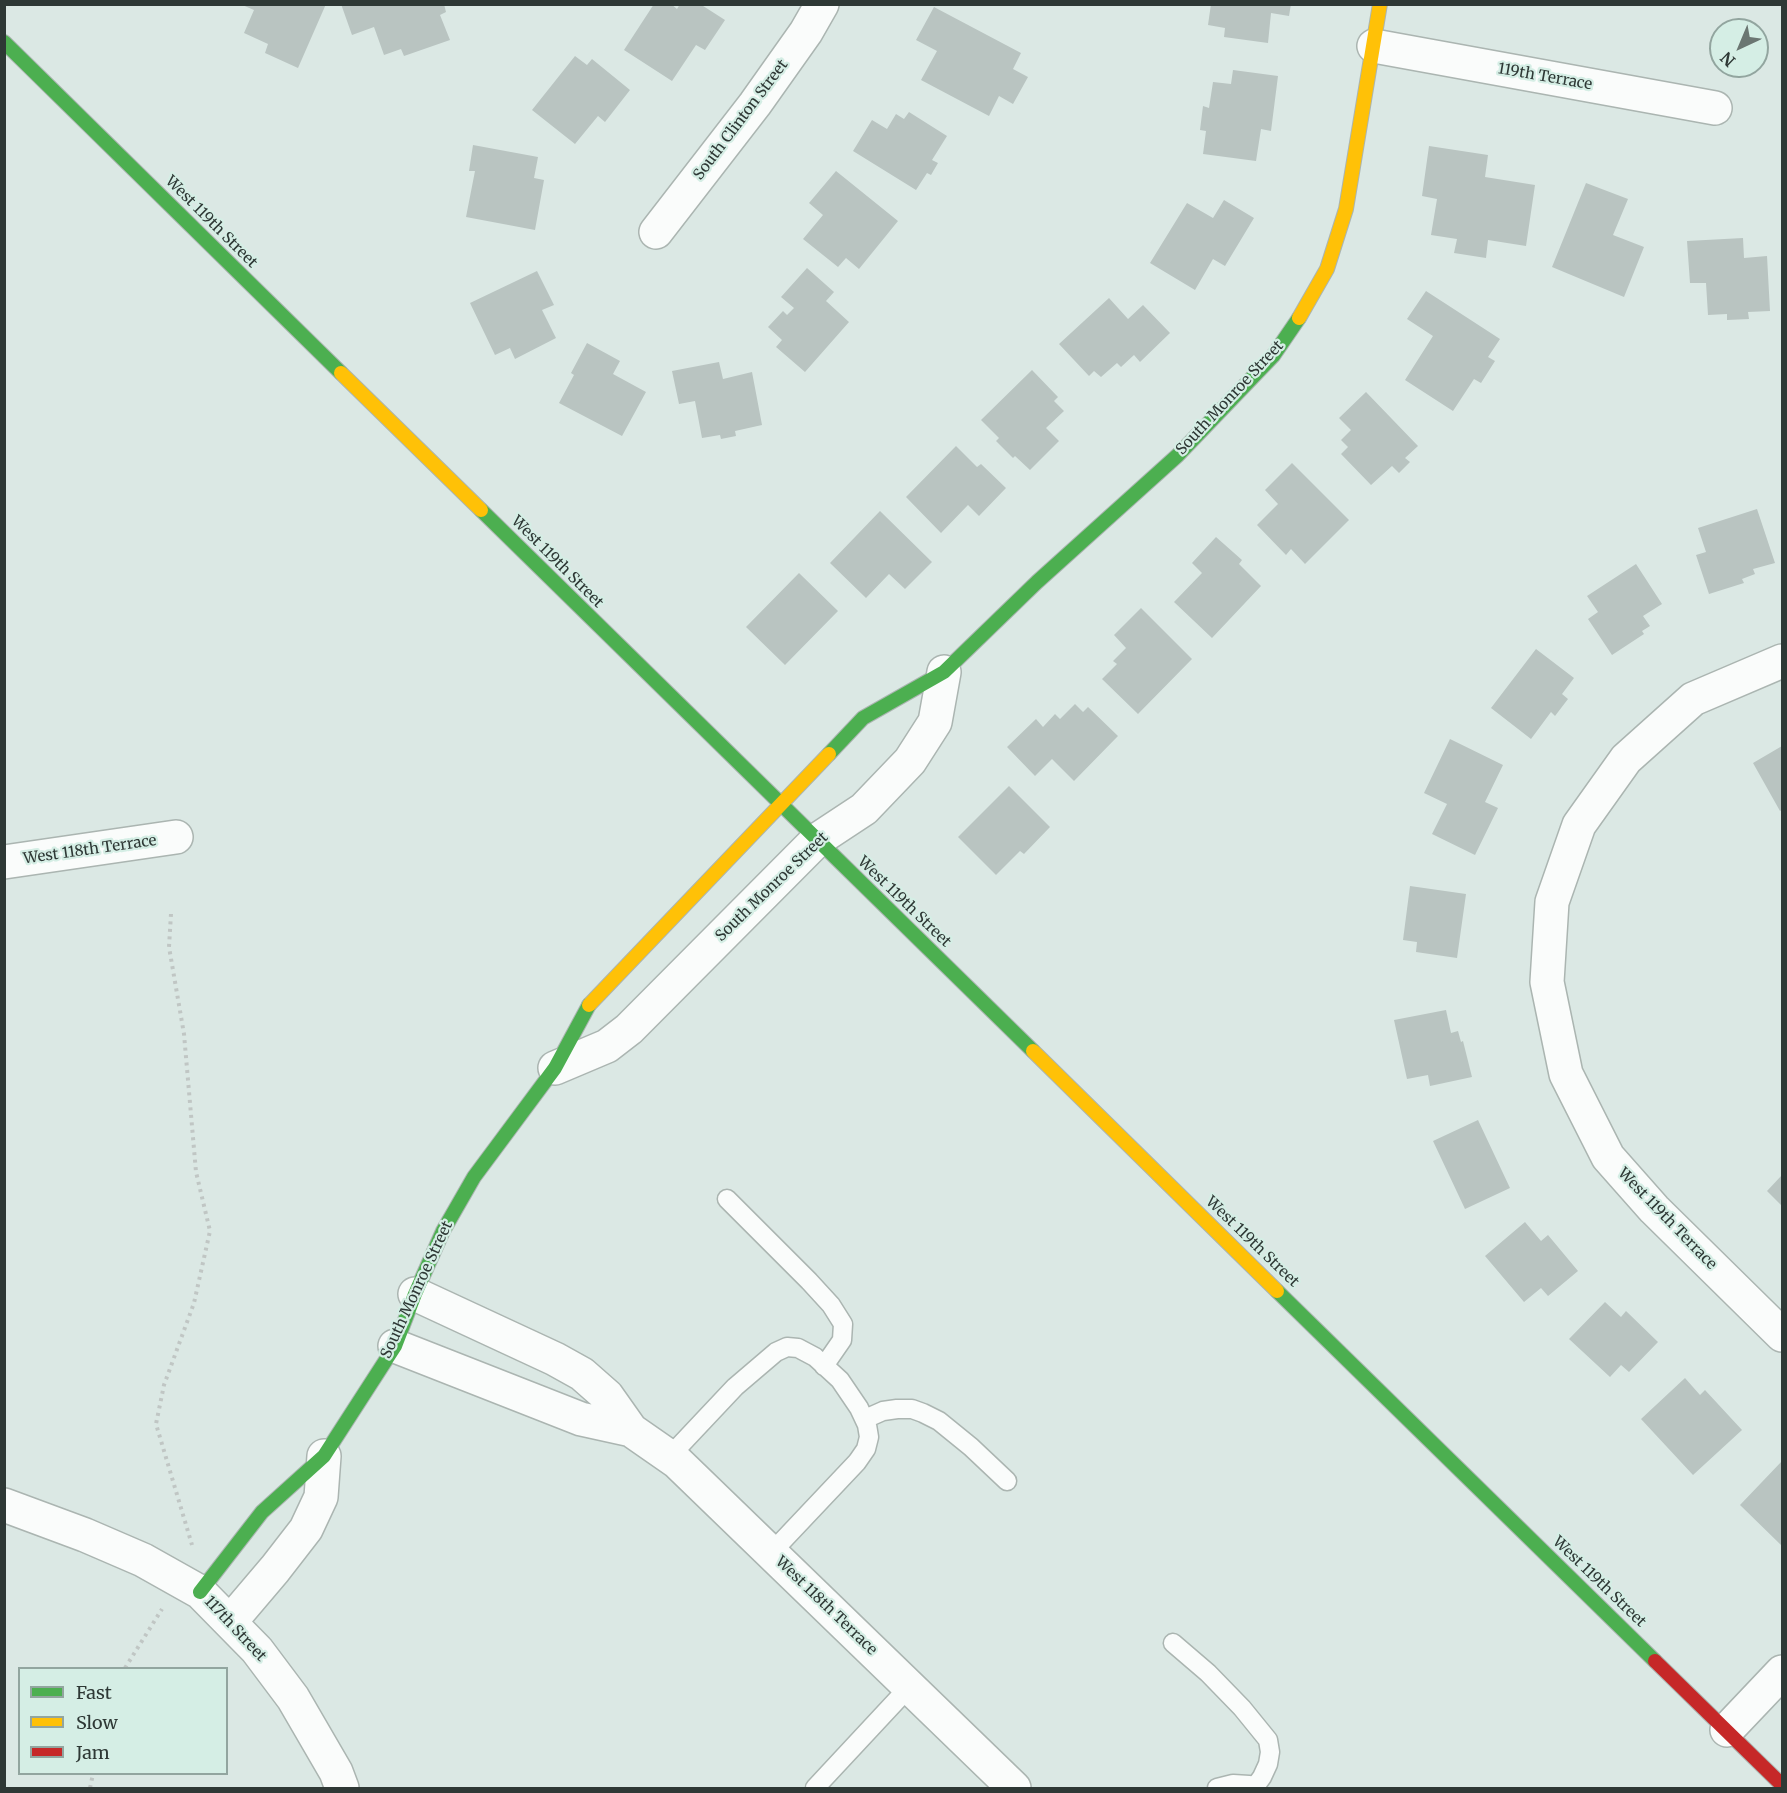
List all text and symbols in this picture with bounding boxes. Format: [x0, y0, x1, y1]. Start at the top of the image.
north arrow [1709, 18, 1769, 78]
text: N [1716, 48, 1739, 71]
street label: South Clinton Street [690, 56, 792, 184]
street label: 119th Terrace [1497, 60, 1593, 94]
street label: West 119th Street [161, 172, 261, 272]
street label: South Monroe Street [1172, 337, 1288, 459]
street label: West 119th Street [507, 512, 607, 612]
street label: South Monroe Street [712, 829, 832, 945]
street label: West 118th Terrace [22, 832, 158, 868]
street label: West 119th Street [854, 853, 954, 951]
street label: West 119th Terrace [1614, 1164, 1720, 1274]
street label: West 119th Street [1202, 1193, 1302, 1291]
street label: South Monroe Street [377, 1218, 457, 1362]
street label: West 119th Street [1549, 1533, 1649, 1631]
street label: West 118th Terrace [771, 1553, 881, 1659]
street label: 117th Street [200, 1593, 270, 1665]
legend [18, 1667, 228, 1775]
text: Fast [76, 1681, 112, 1704]
text: Slow [76, 1711, 118, 1734]
text: Jam [76, 1741, 110, 1764]

